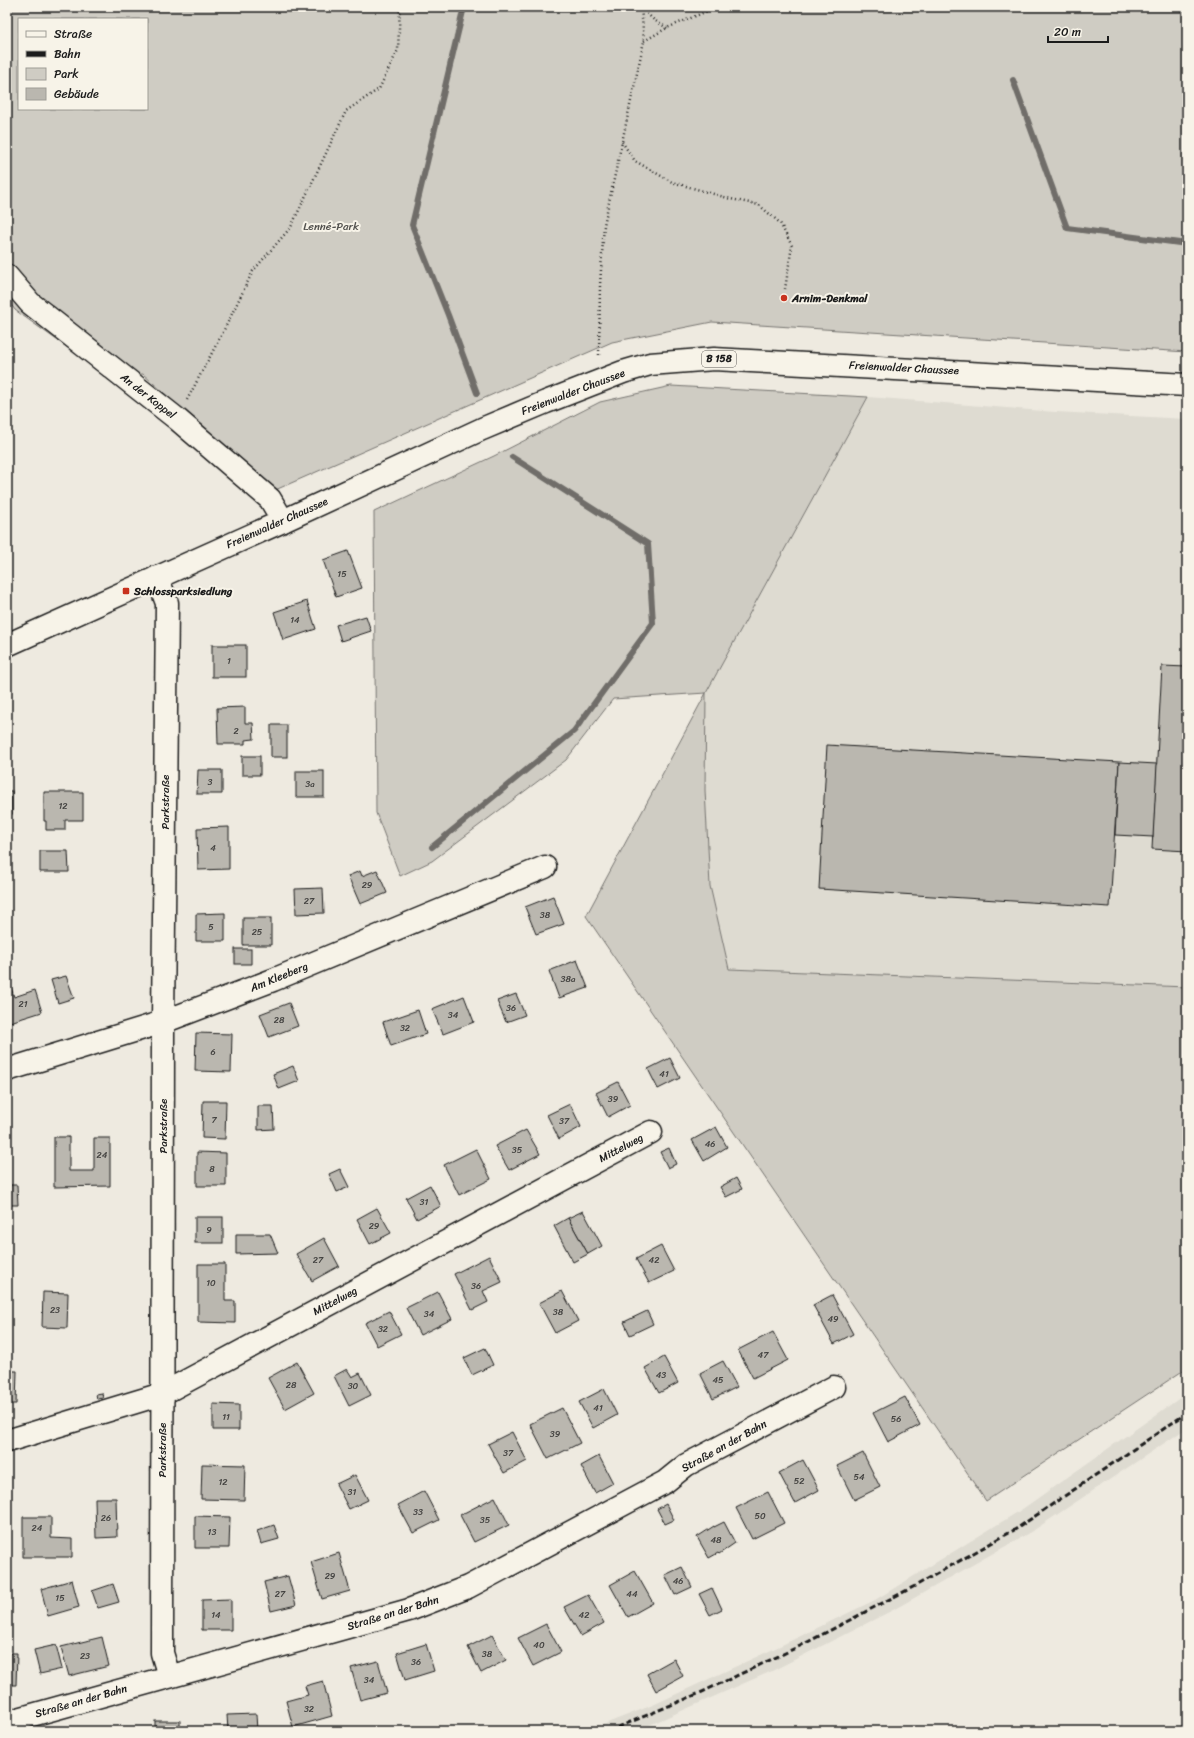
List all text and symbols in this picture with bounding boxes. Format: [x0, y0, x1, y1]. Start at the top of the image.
legend [18, 18, 148, 110]
scale bar [1048, 18, 1108, 44]
text: 20 m [1054, 21, 1081, 43]
text: Straße [54, 23, 92, 45]
text: Bahn [54, 43, 81, 65]
text: Park [54, 63, 79, 85]
text: Gebäude [54, 83, 99, 105]
park label: Lenné-Park [303, 217, 359, 236]
place label: Arnim-Denkmal [791, 289, 868, 308]
marker: Arnim-Denkmal [779, 293, 789, 303]
road number: B 158 [702, 351, 736, 367]
street label: Freienwalder Chaussee [849, 356, 960, 380]
street label: Freienwalder Chaussee [518, 363, 628, 421]
street label: An der Koppel [115, 367, 181, 424]
street label: Freienwalder Chaussee [223, 492, 332, 554]
house number: 15 [337, 566, 347, 582]
place label: Schlossparksiedlung [133, 582, 233, 601]
marker: Schlossparksiedlung [121, 586, 131, 596]
house number: 14 [290, 612, 300, 628]
house number: 1 [227, 653, 231, 669]
house number: 2 [233, 723, 239, 739]
street label: Parkstraße [156, 774, 175, 829]
house number: 3 [208, 774, 213, 790]
house number: 3a [305, 776, 315, 792]
house number: 12 [58, 798, 68, 814]
house number: 4 [210, 840, 216, 856]
house number: 29 [362, 877, 373, 893]
house number: 27 [304, 893, 315, 909]
house number: 38 [540, 907, 551, 923]
house number: 5 [208, 919, 214, 935]
house number: 25 [252, 924, 263, 940]
street label: Am Kleeberg [246, 957, 311, 998]
house number: 38a [561, 971, 576, 987]
house number: 21 [18, 996, 28, 1012]
house number: 36 [506, 1000, 516, 1016]
house number: 34 [448, 1007, 459, 1023]
house number: 28 [274, 1012, 285, 1028]
house number: 32 [400, 1020, 410, 1036]
house number: 6 [210, 1044, 216, 1060]
house number: 41 [659, 1066, 669, 1082]
house number: 39 [608, 1091, 619, 1107]
street label: Parkstraße [154, 1098, 173, 1153]
house number: 7 [211, 1112, 217, 1128]
house number: 37 [559, 1113, 570, 1129]
street label: Mittelweg [595, 1128, 647, 1168]
house number: 46 [705, 1136, 715, 1152]
house number: 35 [512, 1142, 523, 1158]
house number: 24 [97, 1147, 108, 1163]
house number: 8 [209, 1161, 215, 1177]
house number: 31 [420, 1194, 429, 1210]
house number: 29 [369, 1218, 380, 1234]
house number: 9 [206, 1222, 212, 1238]
house number: 27 [313, 1252, 324, 1268]
house number: 42 [649, 1252, 659, 1268]
house number: 10 [206, 1275, 216, 1291]
house number: 36 [471, 1278, 481, 1294]
street label: Mittelweg [309, 1281, 361, 1321]
house number: 23 [50, 1302, 60, 1318]
house number: 38 [553, 1304, 564, 1320]
house number: 34 [424, 1306, 435, 1322]
house number: 49 [827, 1311, 839, 1327]
house number: 32 [378, 1321, 388, 1337]
house number: 47 [758, 1347, 769, 1363]
house number: 43 [656, 1367, 666, 1383]
house number: 45 [712, 1372, 724, 1388]
house number: 28 [286, 1377, 297, 1393]
house number: 30 [348, 1378, 359, 1394]
house number: 41 [593, 1400, 603, 1416]
house number: 11 [222, 1409, 230, 1425]
house number: 56 [891, 1411, 901, 1427]
street label: Straße an der Bahn [678, 1415, 770, 1477]
street label: Parkstraße [153, 1422, 172, 1477]
house number: 39 [550, 1426, 561, 1442]
house number: 37 [503, 1445, 514, 1461]
house number: 54 [853, 1469, 865, 1485]
house number: 52 [794, 1473, 804, 1489]
house number: 12 [218, 1474, 228, 1490]
house number: 31 [348, 1484, 357, 1500]
house number: 33 [413, 1504, 423, 1520]
house number: 50 [754, 1508, 766, 1524]
house number: 26 [101, 1510, 111, 1526]
house number: 35 [480, 1512, 491, 1528]
house number: 24 [32, 1520, 43, 1536]
house number: 13 [208, 1524, 216, 1540]
house number: 48 [710, 1532, 722, 1548]
house number: 29 [325, 1568, 336, 1584]
house number: 46 [673, 1573, 683, 1589]
house number: 27 [275, 1586, 286, 1602]
house number: 44 [626, 1586, 638, 1602]
house number: 15 [55, 1590, 65, 1606]
street label: Straße an der Bahn [345, 1590, 441, 1636]
house number: 14 [211, 1607, 221, 1623]
house number: 42 [579, 1607, 589, 1623]
house number: 40 [533, 1637, 545, 1653]
house number: 38 [482, 1646, 493, 1662]
house number: 23 [80, 1648, 90, 1664]
house number: 36 [411, 1654, 421, 1670]
house number: 34 [364, 1672, 375, 1688]
street label: Straße an der Bahn [33, 1679, 129, 1723]
house number: 32 [304, 1701, 314, 1717]

